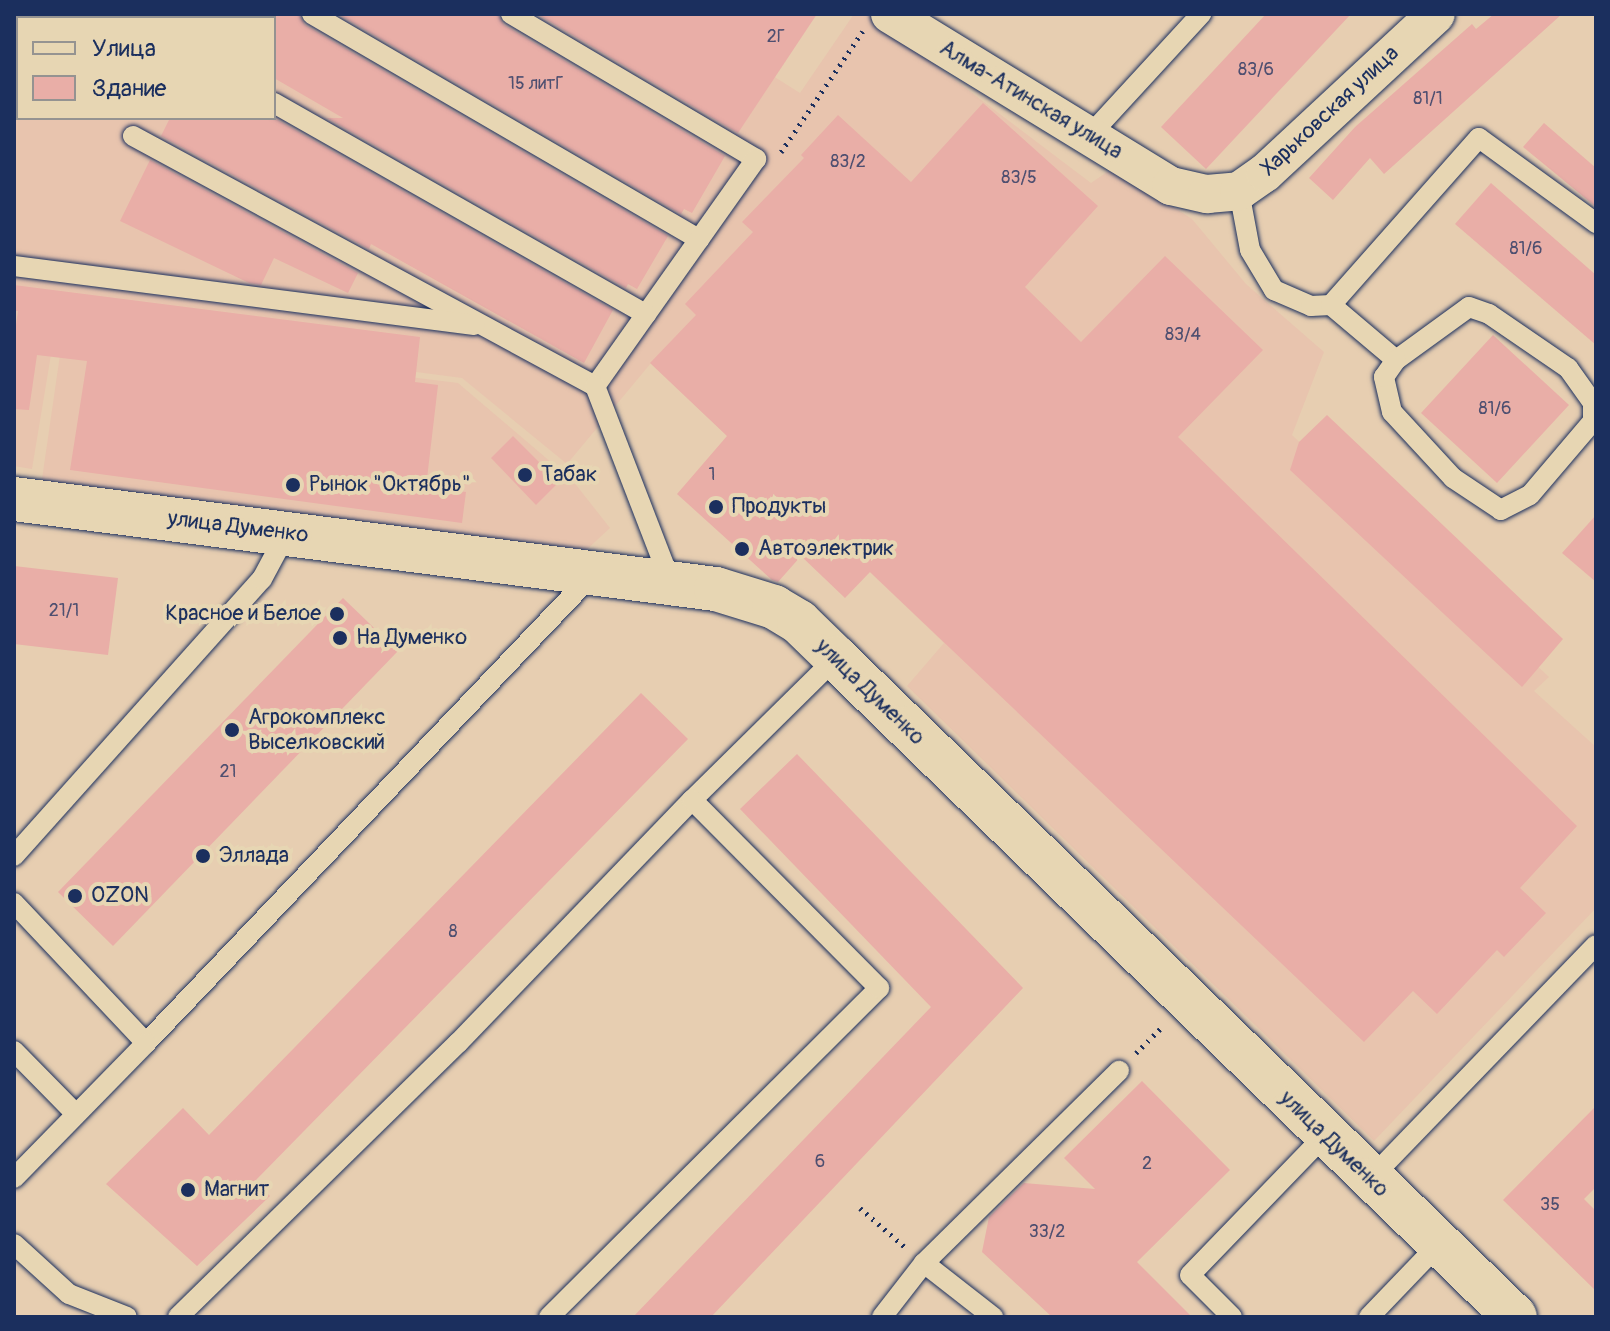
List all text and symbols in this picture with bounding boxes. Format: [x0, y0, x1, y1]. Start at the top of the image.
legend [16, 16, 276, 120]
house number: 2Г [767, 26, 785, 48]
text: Улица [92, 34, 156, 63]
street label: Алма-Атинская улица [935, 35, 1127, 165]
street label: Харьковская улица [1255, 40, 1405, 182]
house number: 83/6 [1238, 59, 1274, 81]
house number: 15 литГ [508, 73, 564, 95]
text: Здание [92, 74, 166, 103]
house number: 81/1 [1413, 88, 1443, 110]
house number: 83/2 [830, 151, 866, 173]
house number: 83/5 [1001, 167, 1037, 189]
house number: 81/6 [1509, 238, 1543, 260]
house number: 83/4 [1165, 324, 1201, 346]
house number: 81/6 [1478, 398, 1512, 420]
place label: Табак [541, 462, 597, 488]
house number: 1 [708, 464, 716, 486]
marker: Табак [516, 466, 534, 484]
place label: Рынок "Октябрь" [309, 472, 471, 498]
marker: Рынок "Октябрь" [284, 476, 302, 494]
place label: Продукты [732, 494, 827, 520]
marker: Продукты [707, 498, 725, 516]
street label: улица Думенко [166, 505, 310, 549]
place label: Автоэлектрик [758, 536, 894, 562]
marker: Автоэлектрик [733, 540, 751, 558]
house number: 21/1 [49, 600, 79, 622]
place label: Красное и Белое [165, 601, 321, 627]
marker: Красное и Белое [328, 605, 346, 623]
place label: На Думенко [356, 625, 467, 651]
marker: На Думенко [331, 629, 349, 647]
street label: улица Думенко [810, 633, 930, 751]
place label: Агрокомплекс Выселковский [248, 704, 386, 756]
marker: Агрокомплекс Выселковский [223, 721, 241, 739]
house number: 21 [219, 761, 237, 783]
place label: Эллада [219, 843, 289, 869]
marker: Эллада [194, 847, 212, 865]
place label: OZON [91, 883, 149, 909]
marker: OZON [66, 887, 84, 905]
house number: 8 [448, 921, 458, 943]
street label: улица Думенко [1274, 1085, 1394, 1203]
house number: 6 [815, 1151, 825, 1173]
house number: 2 [1142, 1153, 1152, 1175]
place label: Магнит [204, 1177, 269, 1203]
marker: Магнит [179, 1181, 197, 1199]
house number: 35 [1540, 1194, 1560, 1216]
house number: 33/2 [1029, 1221, 1065, 1243]

